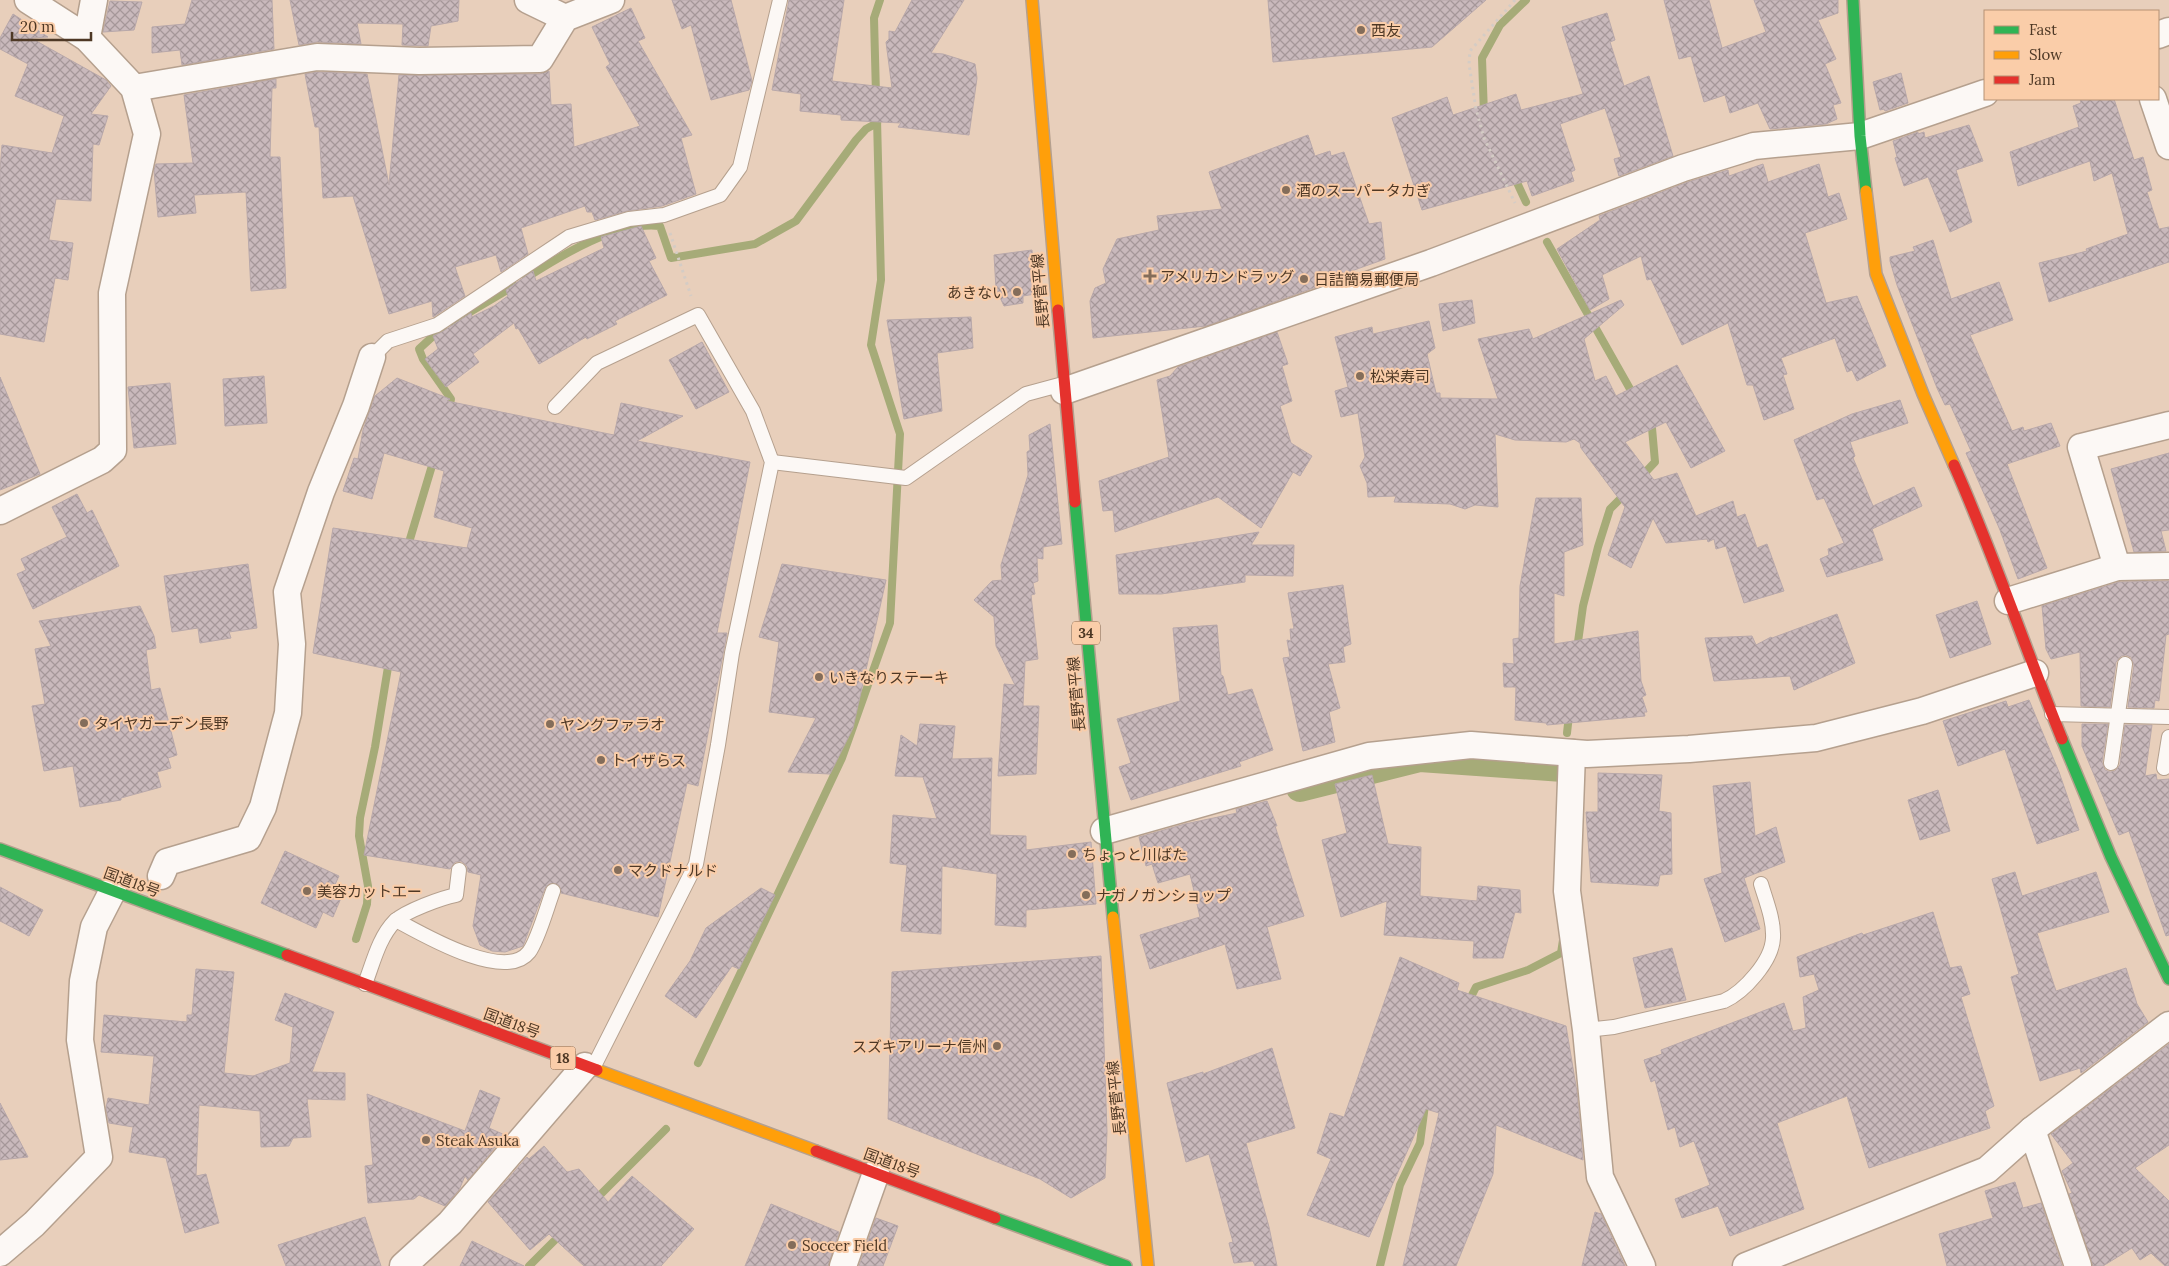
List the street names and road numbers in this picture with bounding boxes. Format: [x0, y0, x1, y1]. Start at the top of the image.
street label: 長野菅平線 [1027, 253, 1053, 329]
road number: 34 [1072, 622, 1100, 644]
street label: 長野菅平線 [1063, 656, 1089, 732]
street label: 国道18号 [101, 863, 163, 901]
street label: 国道18号 [481, 1004, 543, 1042]
road number: 18 [550, 1046, 576, 1070]
street label: 長野菅平線 [1103, 1060, 1129, 1136]
street label: 国道18号 [861, 1144, 923, 1182]

